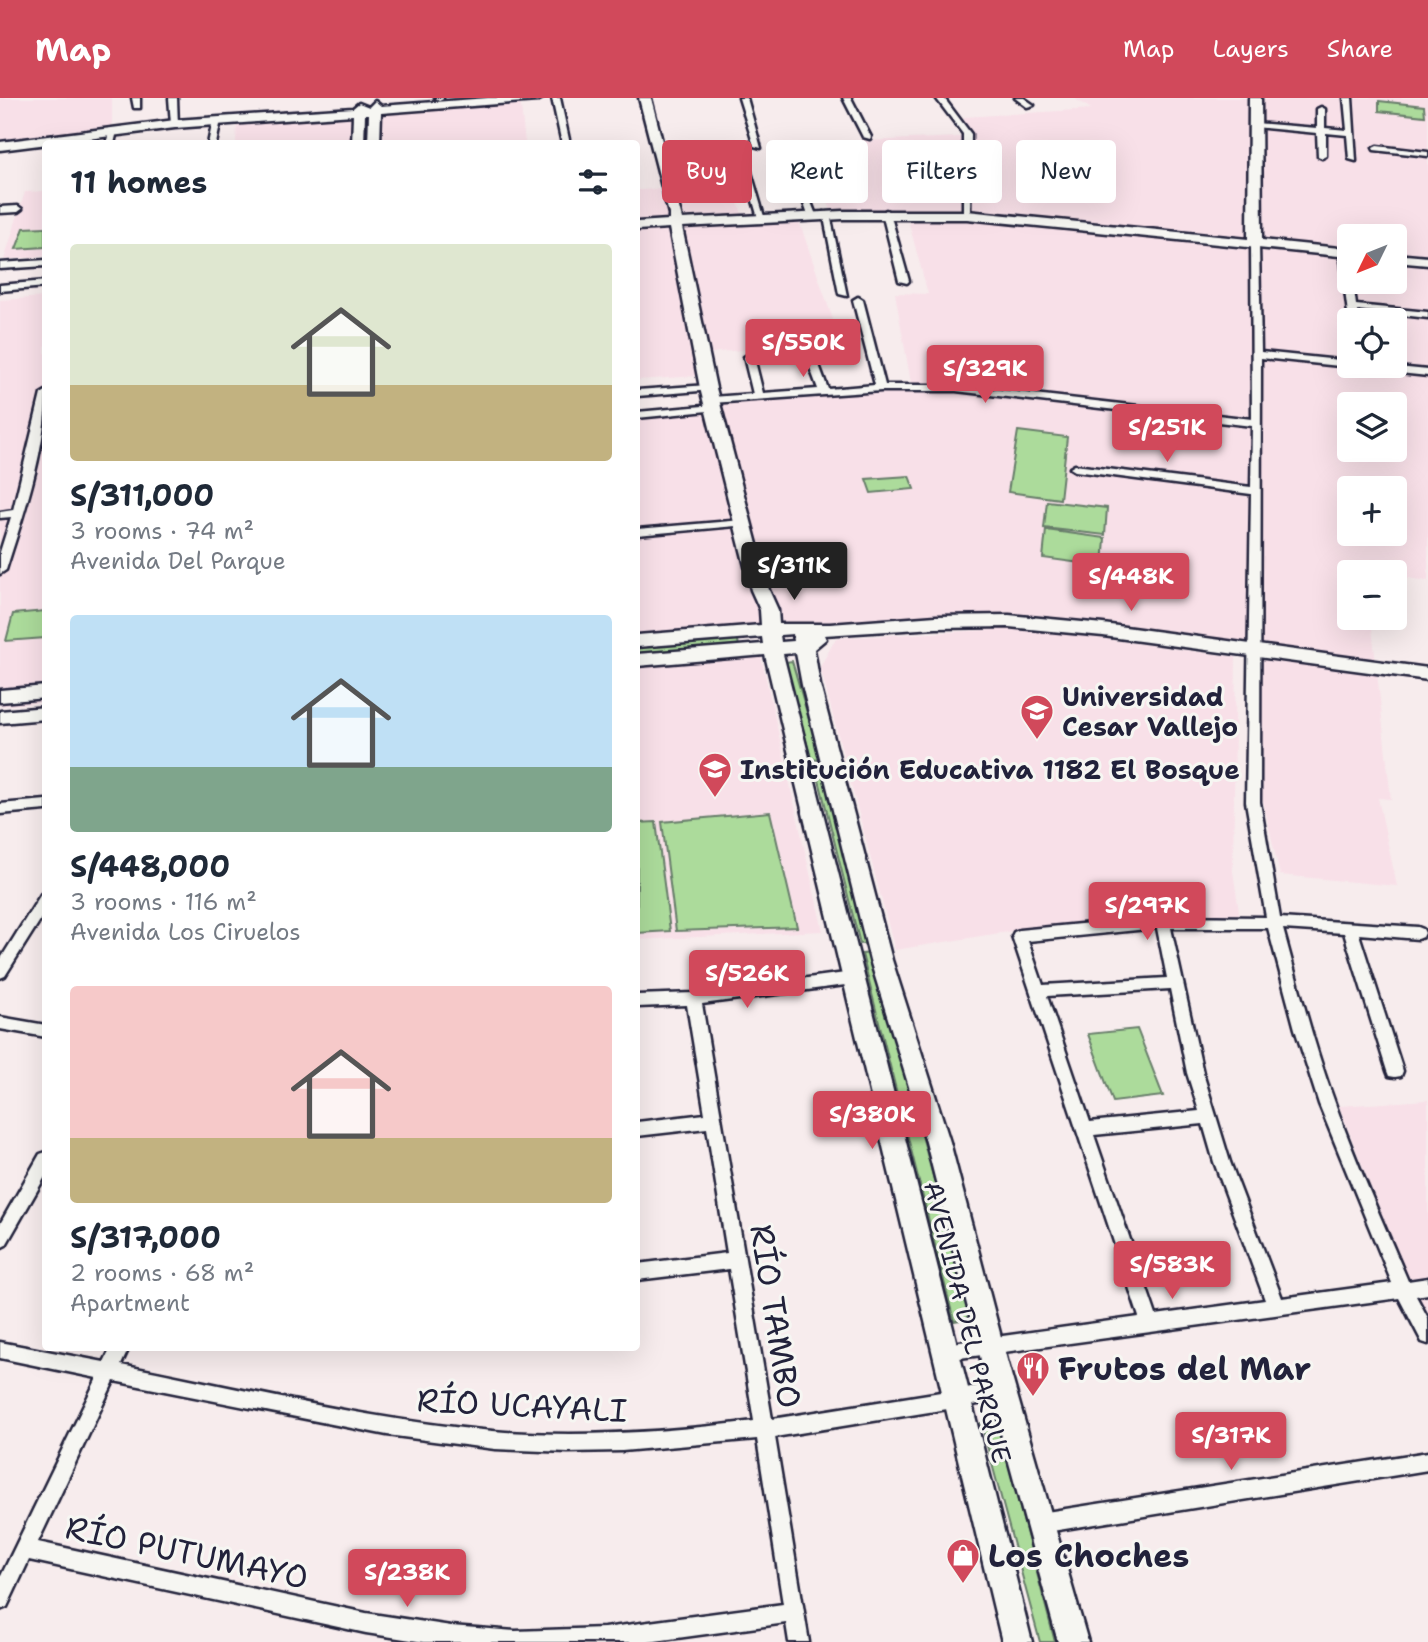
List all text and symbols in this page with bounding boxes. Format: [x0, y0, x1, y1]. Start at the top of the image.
text: Map [35, 27, 111, 72]
text: Map [1123, 33, 1174, 65]
text: Layers [1212, 33, 1289, 65]
text: Share [1327, 33, 1393, 65]
chip: Buy [662, 140, 752, 203]
chip: Rent [766, 140, 868, 203]
chip: Filters [882, 140, 1002, 203]
chip: New [1016, 140, 1116, 203]
text: 11 homes [70, 162, 207, 203]
icon: filters [574, 163, 612, 201]
north arrow [1337, 224, 1407, 294]
map controls [1337, 224, 1407, 630]
icon: home [278, 289, 404, 415]
button: locate [1337, 308, 1407, 378]
pin: S/550K [746, 320, 860, 379]
text: S/550K [761, 327, 845, 357]
pin: S/329K [928, 345, 1042, 405]
text: S/329K [943, 353, 1027, 383]
button: layers [1337, 392, 1407, 462]
pin: S/251K [1110, 404, 1224, 464]
text: S/251K [1128, 412, 1206, 442]
text: S/311,000 [70, 475, 214, 516]
button: + [1337, 476, 1407, 546]
text: 3 rooms · 74 m² [70, 516, 254, 546]
pin: S/311K [737, 542, 851, 602]
text: Avenida Del Parque [70, 546, 286, 576]
text: S/311K [757, 550, 831, 580]
pin: S/448K [1074, 554, 1188, 613]
button: − [1337, 560, 1407, 630]
text: S/448K [1088, 561, 1174, 591]
icon: home [278, 660, 404, 786]
place label: Universidad Cesar Vallejo [1062, 679, 1238, 744]
school or university icon: Universidad Cesar Vallejo [1018, 692, 1056, 741]
school or university icon: Institución Educativa 1182 El Bosque [696, 750, 734, 799]
place label: Institución Educativa 1182 El Bosque [740, 752, 1240, 787]
text: S/448,000 [70, 846, 230, 887]
pin: S/297K [1090, 882, 1204, 942]
text: 3 rooms · 116 m² [70, 887, 257, 917]
text: S/297K [1105, 890, 1189, 920]
text: Avenida Los Ciruelos [70, 917, 301, 947]
pin: S/526K [690, 950, 804, 1010]
text: S/526K [705, 958, 789, 988]
icon: home [278, 1031, 404, 1157]
pin: S/380K [815, 1091, 929, 1151]
text: S/380K [829, 1099, 915, 1129]
street label: AVENIDA DEL PARQUE [916, 1177, 1020, 1467]
text: S/317,000 [70, 1217, 221, 1258]
street label: RÍO TAMBO [740, 1221, 812, 1411]
pin: S/583K [1115, 1242, 1229, 1301]
text: S/583K [1130, 1249, 1214, 1279]
text: 2 rooms · 68 m² [70, 1258, 254, 1288]
text: Apartment [70, 1288, 190, 1318]
place label: Frutos del Mar [1058, 1347, 1311, 1390]
restaurant icon: Frutos del Mar [1014, 1349, 1052, 1398]
street label: RÍO UCAYALI [416, 1378, 628, 1432]
pin: S/317K [1174, 1412, 1288, 1472]
text: S/317K [1191, 1420, 1271, 1450]
street label: RÍO PUTUMAYO [62, 1505, 312, 1599]
place label: Los Choches [988, 1534, 1189, 1577]
shop icon: Los Choches [944, 1536, 982, 1585]
pin: S/238K [350, 1550, 464, 1609]
text: S/238K [364, 1557, 450, 1587]

